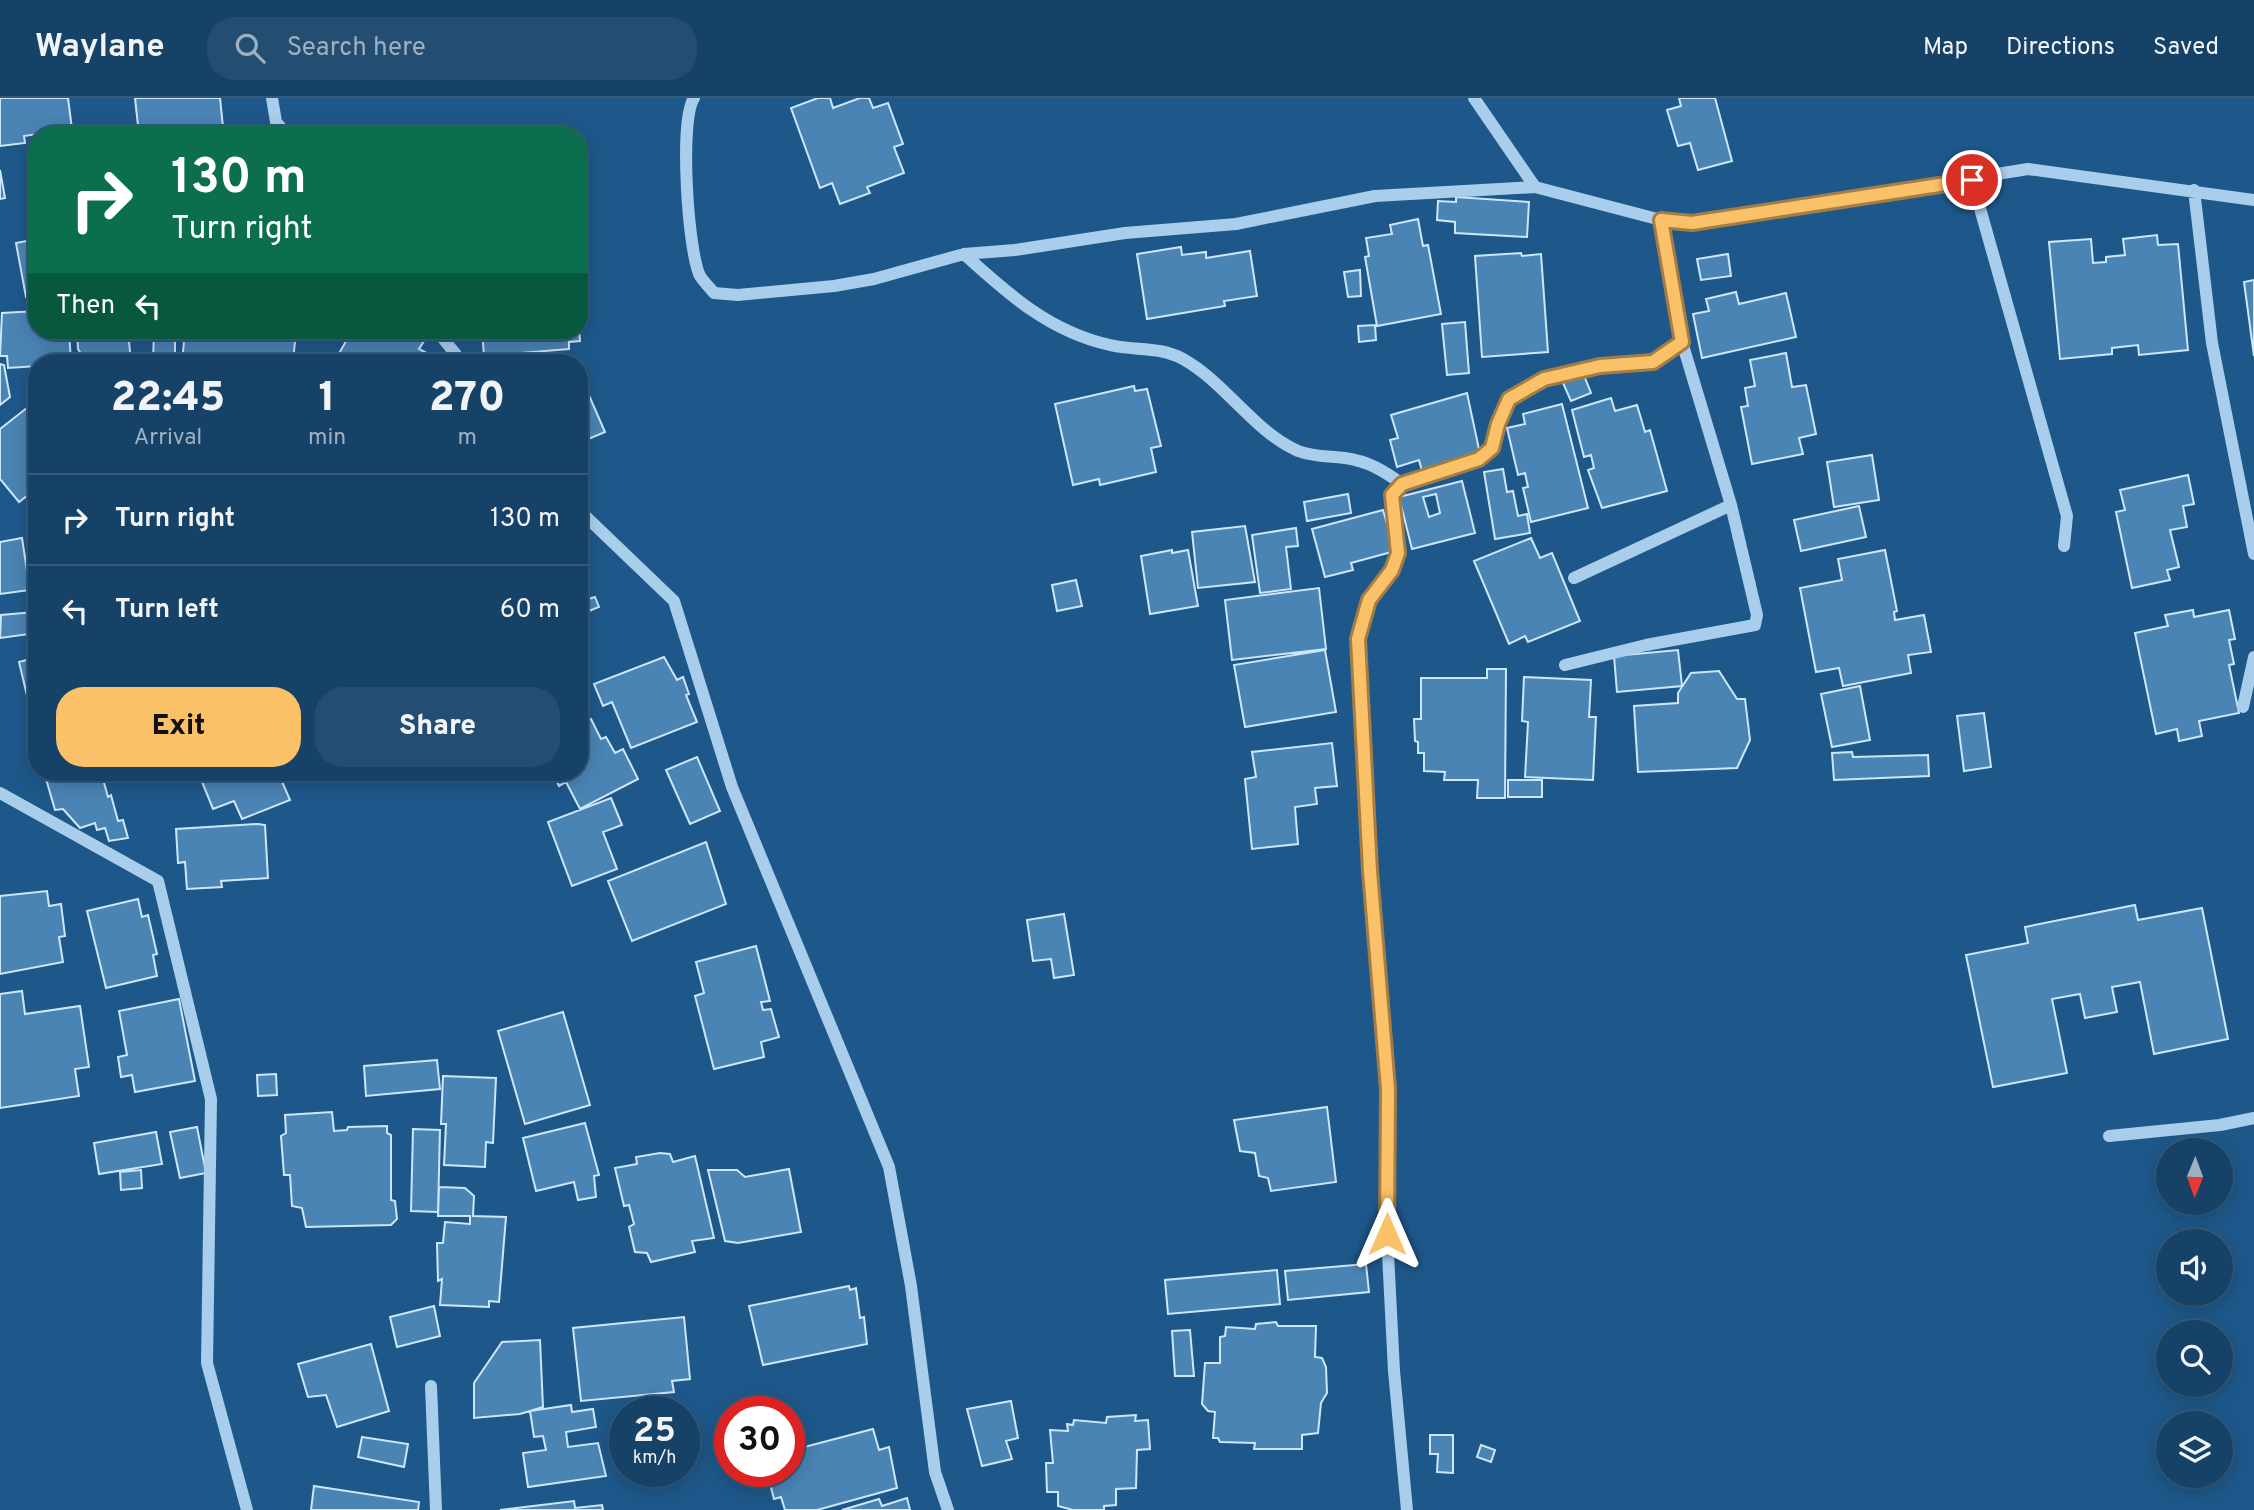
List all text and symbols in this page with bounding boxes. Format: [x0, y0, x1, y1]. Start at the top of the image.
search box [207, 17, 697, 80]
text: Waylane [35, 27, 165, 69]
icon: search [231, 29, 269, 67]
text: Search here [287, 32, 426, 65]
text: Map [1923, 33, 1968, 63]
text: Directions [2006, 33, 2115, 63]
text: Saved [2153, 33, 2219, 63]
text: 130 m [171, 149, 307, 211]
pin [1942, 150, 2002, 210]
icon: right [56, 154, 147, 245]
icon: arrive [1953, 161, 1991, 199]
text: Turn right [171, 210, 313, 250]
icon: left [129, 287, 167, 325]
text: Then [56, 290, 115, 323]
text: 22:45 [111, 373, 225, 426]
text: 1 [319, 373, 336, 426]
text: 270 [429, 373, 505, 426]
text: Arrival [134, 424, 202, 453]
text: min [308, 424, 346, 453]
text: m [457, 424, 477, 453]
icon: right [56, 501, 94, 539]
text: Turn right [115, 503, 235, 536]
text: 130 m [490, 503, 560, 536]
icon: left [56, 592, 94, 630]
text: Turn left [115, 594, 219, 627]
text: 60 m [500, 594, 560, 627]
button: Exit [56, 687, 301, 767]
button: Share [315, 687, 560, 767]
north arrow [2156, 1138, 2233, 1214]
map controls [2156, 1138, 2233, 1488]
position arrow [1350, 1197, 1424, 1271]
button: sound [2156, 1229, 2233, 1306]
button: search [2156, 1320, 2233, 1397]
speed limit sign: 30 [714, 1396, 805, 1487]
text: 25 [633, 1410, 676, 1454]
button: layers [2156, 1411, 2233, 1488]
text: km/h [633, 1447, 676, 1470]

